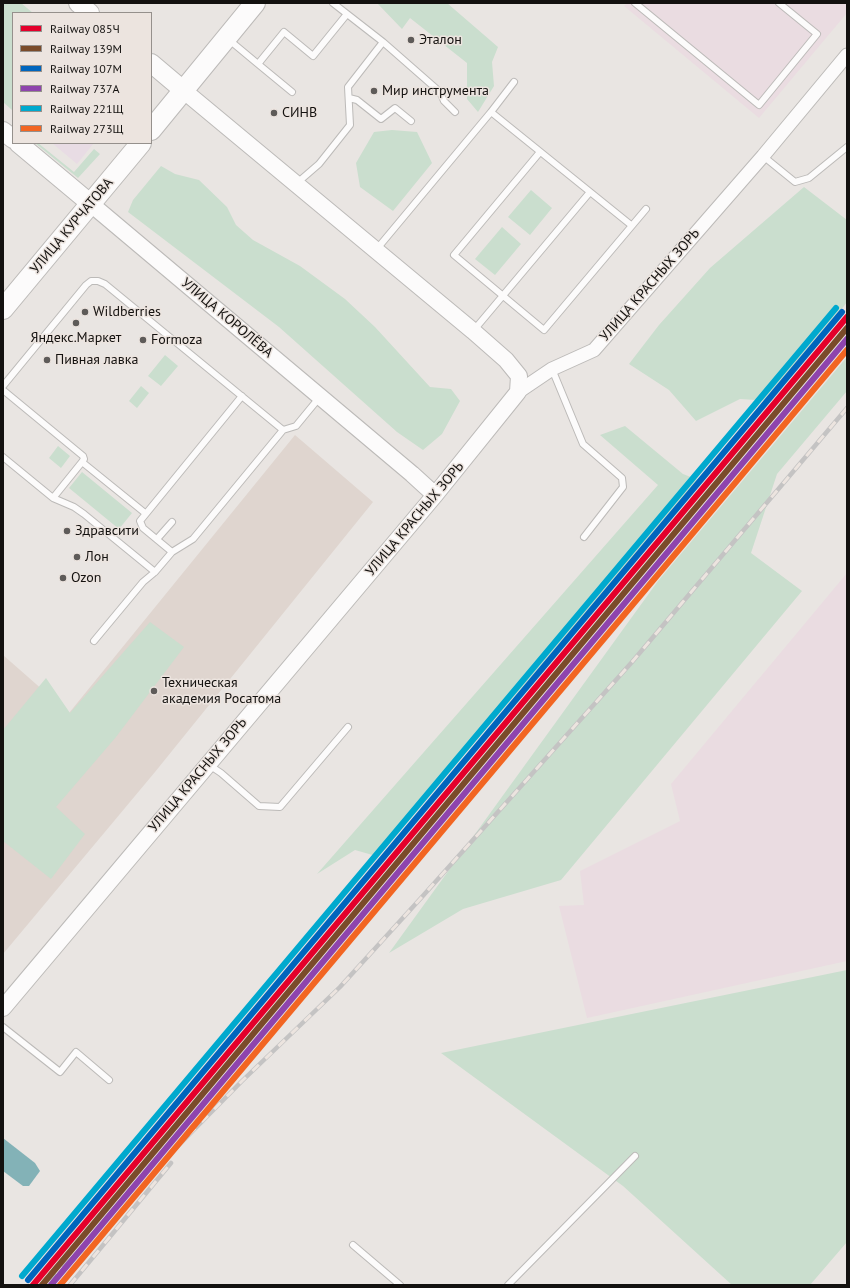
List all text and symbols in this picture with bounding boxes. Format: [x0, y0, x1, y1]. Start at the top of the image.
legend [12, 12, 152, 144]
text: Railway 085Ч [50, 21, 120, 36]
place label: Эталон [419, 32, 462, 48]
marker: Эталон [406, 35, 416, 45]
text: Railway 139М [50, 41, 122, 56]
text: Railway 107М [50, 61, 122, 76]
text: Railway 737А [50, 81, 119, 96]
place label: Мир инструмента [382, 83, 489, 99]
marker: Мир инструмента [369, 86, 379, 96]
text: Railway 221Щ [50, 101, 123, 116]
place label: СИНВ [282, 105, 317, 121]
marker: СИНВ [269, 108, 279, 118]
text: Railway 273Щ [50, 121, 123, 136]
street label: УЛИЦА КУРЧАТОВА [27, 175, 117, 277]
street label: УЛИЦА КРАСНЫХ ЗОРЬ [597, 225, 703, 345]
street label: УЛИЦА КОРОЛЁВА [178, 275, 276, 361]
place label: Wildberries [93, 304, 161, 320]
marker: Wildberries [80, 307, 90, 317]
marker: Яндекс.Маркет [71, 318, 81, 328]
place label: Яндекс.Маркет [31, 330, 121, 346]
place label: Formoza [151, 332, 202, 348]
marker: Formoza [138, 335, 148, 345]
place label: Пивная лавка [55, 352, 138, 368]
marker: Пивная лавка [42, 355, 52, 365]
street label: УЛИЦА КРАСНЫХ ЗОРЬ [362, 459, 468, 579]
place label: Здравсити [75, 523, 139, 539]
marker: Здравсити [62, 526, 72, 536]
place label: Лон [85, 549, 109, 565]
marker: Лон [72, 552, 82, 562]
place label: Ozon [71, 570, 101, 586]
marker: Ozon [58, 573, 68, 583]
place label: Техническая академия Росатома [162, 675, 281, 708]
marker: Техническая академия Росатома [149, 686, 159, 696]
street label: УЛИЦА КРАСНЫХ ЗОРЬ [145, 715, 251, 835]

